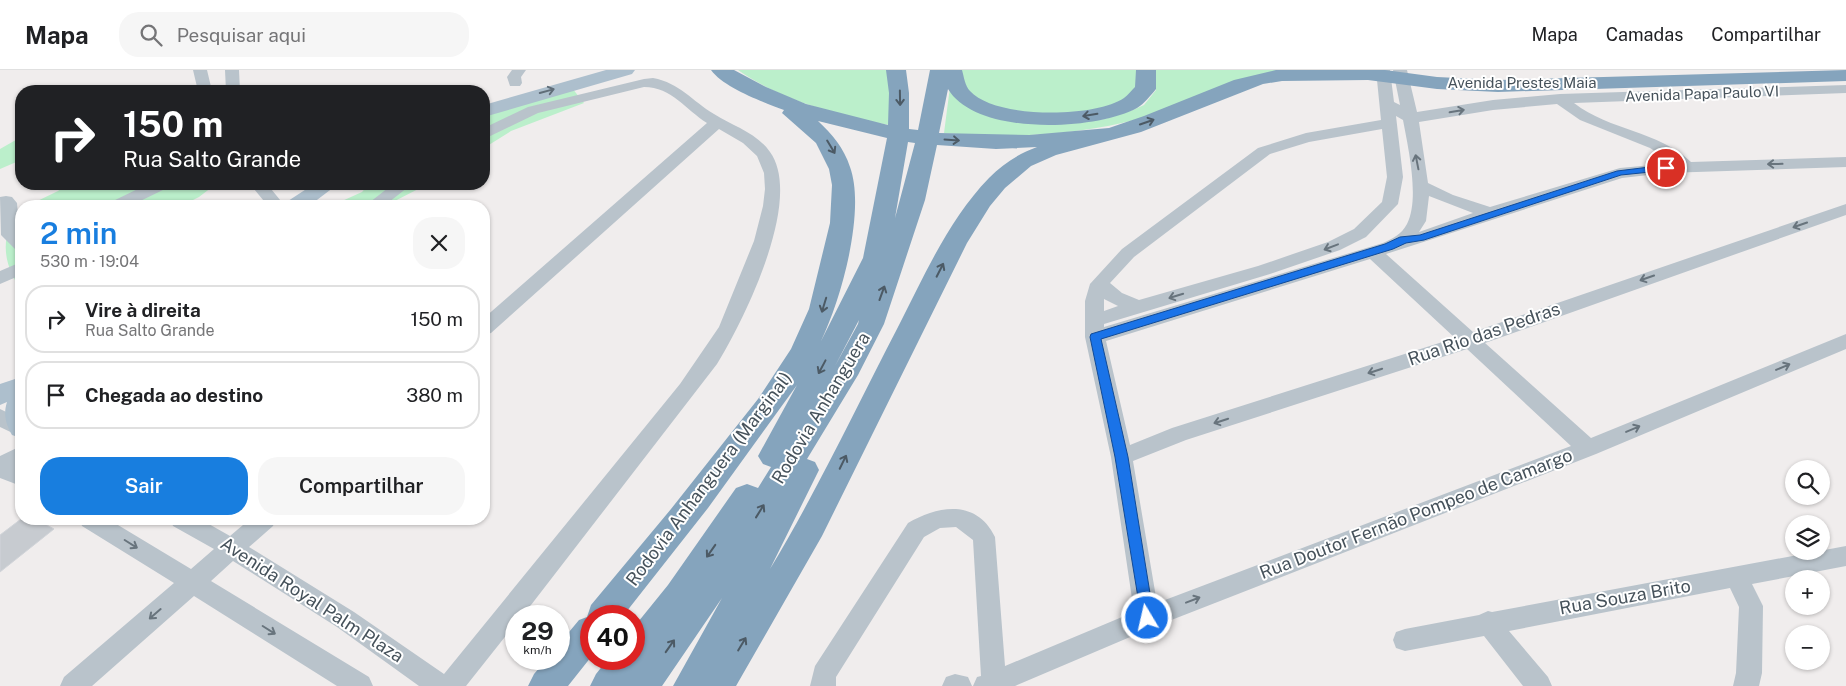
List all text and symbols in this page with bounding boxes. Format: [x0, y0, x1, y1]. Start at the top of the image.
search box [119, 12, 469, 57]
text: Mapa [25, 21, 89, 49]
icon: search [137, 21, 165, 49]
text: Pesquisar aqui [177, 24, 306, 46]
text: Mapa [1531, 24, 1578, 45]
text: Camadas [1606, 24, 1683, 45]
text: Compartilhar [1711, 24, 1821, 45]
street label: Avenida Prestes Maia [1448, 74, 1596, 91]
street label: Avenida Papa Paulo VI [1625, 82, 1779, 105]
one-way arrow [539, 86, 555, 96]
one-way arrow [895, 89, 905, 105]
text: 150 m [123, 104, 223, 145]
icon: right [40, 105, 105, 170]
one-way arrow [1449, 106, 1465, 116]
one-way arrow [1082, 110, 1098, 120]
one-way arrow [1139, 117, 1155, 126]
one-way arrow [944, 136, 960, 145]
one-way arrow [826, 140, 836, 154]
text: Rua Salto Grande [123, 146, 301, 172]
pin [1645, 147, 1687, 189]
one-way arrow [1412, 154, 1421, 170]
icon: arrive [1652, 154, 1680, 182]
one-way arrow [1767, 159, 1784, 169]
text: 2 min [40, 215, 117, 251]
button: close [413, 217, 465, 269]
one-way arrow [1793, 221, 1808, 230]
one-way arrow [1324, 242, 1339, 252]
text: 530 m · 19:04 [40, 252, 139, 271]
one-way arrow [935, 262, 945, 277]
one-way arrow [1639, 274, 1655, 283]
one-way arrow [878, 286, 887, 301]
one-way arrow [1169, 291, 1185, 301]
one-way arrow [818, 296, 828, 312]
street label: Rua Rio das Pedras [1405, 298, 1563, 369]
text: Vire à direita [85, 299, 201, 321]
icon: right [42, 305, 70, 333]
text: 150 m [410, 308, 463, 330]
text: Rua Salto Grande [85, 321, 215, 340]
street label: Rodovia Anhanguera [767, 328, 874, 487]
one-way arrow [817, 359, 827, 374]
one-way arrow [1775, 361, 1790, 371]
one-way arrow [1368, 366, 1384, 376]
street label: Rodovia Anhanguera (Marginal) [621, 368, 796, 590]
icon: arrive [42, 381, 70, 409]
text: Chegada ao destino [85, 384, 263, 406]
text: 380 m [406, 384, 463, 406]
one-way arrow [1213, 416, 1229, 426]
one-way arrow [1625, 424, 1640, 433]
street label: Rua Doutor Fernão Pompeo de Camargo [1256, 444, 1575, 583]
one-way arrow [839, 455, 848, 470]
button: Sair [40, 457, 248, 515]
button: Compartilhar [258, 457, 465, 515]
map controls [1785, 460, 1830, 670]
button: search [1785, 460, 1830, 505]
one-way arrow [755, 504, 765, 518]
button: layers [1785, 515, 1830, 560]
street label: Avenida Royal Palm Plaza [217, 533, 408, 667]
one-way arrow [124, 540, 138, 550]
one-way arrow [706, 543, 716, 557]
button: + [1785, 570, 1830, 615]
street label: Rua Souza Brito [1558, 575, 1692, 618]
position arrow [1120, 591, 1172, 643]
one-way arrow [1185, 595, 1200, 604]
speed limit sign: 40 [580, 605, 645, 670]
one-way arrow [149, 608, 162, 619]
text: 29 [521, 616, 554, 646]
one-way arrow [262, 625, 276, 635]
button: − [1785, 625, 1830, 670]
one-way arrow [738, 638, 748, 652]
one-way arrow [665, 639, 675, 653]
text: km/h [523, 643, 552, 657]

